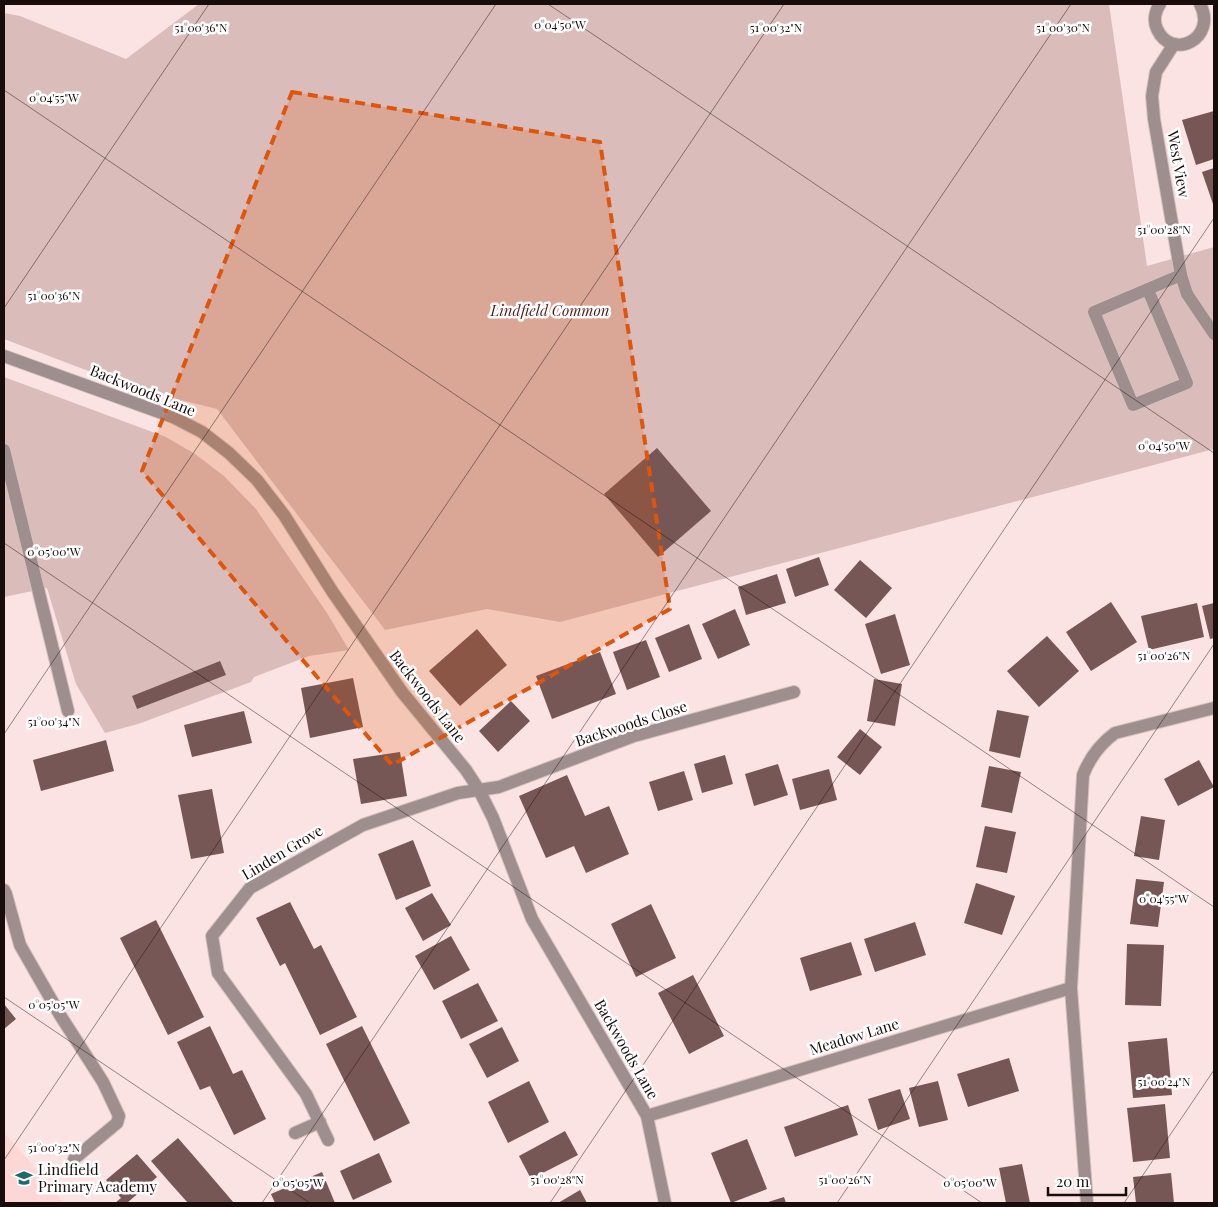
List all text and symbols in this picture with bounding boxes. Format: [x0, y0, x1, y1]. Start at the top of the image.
text: 0°04'50"W [534, 16, 586, 32]
text: 51°00'36"N [175, 19, 228, 35]
text: 51°00'32"N [750, 19, 803, 35]
text: 51°00'30"N [1036, 19, 1090, 35]
text: 0°04'55"W [29, 89, 79, 105]
street label: West View [1163, 128, 1195, 199]
text: 51°00'28"N [1137, 221, 1191, 237]
text: 51°00'36"N [28, 287, 81, 303]
park label: Lindfield Common [489, 300, 610, 320]
street label: Backwoods Lane [87, 360, 199, 420]
text: 0°04'50"W [1138, 437, 1190, 453]
text: 0°05'00"W [27, 543, 81, 559]
street label: Backwoods Lane [386, 646, 470, 746]
text: 51°00'26"N [1137, 647, 1191, 663]
street label: Backwoods Close [573, 696, 689, 750]
text: 51°00'34"N [28, 713, 81, 729]
street label: Linden Grove [238, 820, 326, 884]
text: 0°04'55"W [1139, 890, 1189, 906]
street label: Backwoods Lane [590, 995, 664, 1103]
text: 0°05'05"W [28, 996, 80, 1012]
street label: Meadow Lane [807, 1013, 901, 1059]
text: 51°00'24"N [1138, 1073, 1191, 1089]
text: 51°00'32"N [28, 1139, 81, 1155]
place label: Lindfield Primary Academy [38, 1159, 157, 1196]
scale bar [1048, 1164, 1126, 1196]
school or university icon: Lindfield Primary Academy [14, 1168, 34, 1188]
text: 51°00'28"N [530, 1171, 584, 1187]
text: 51°00'26"N [818, 1171, 872, 1187]
text: 20 m [1056, 1171, 1090, 1191]
text: 0°05'05"W [272, 1174, 324, 1190]
text: 0°05'00"W [943, 1174, 997, 1190]

